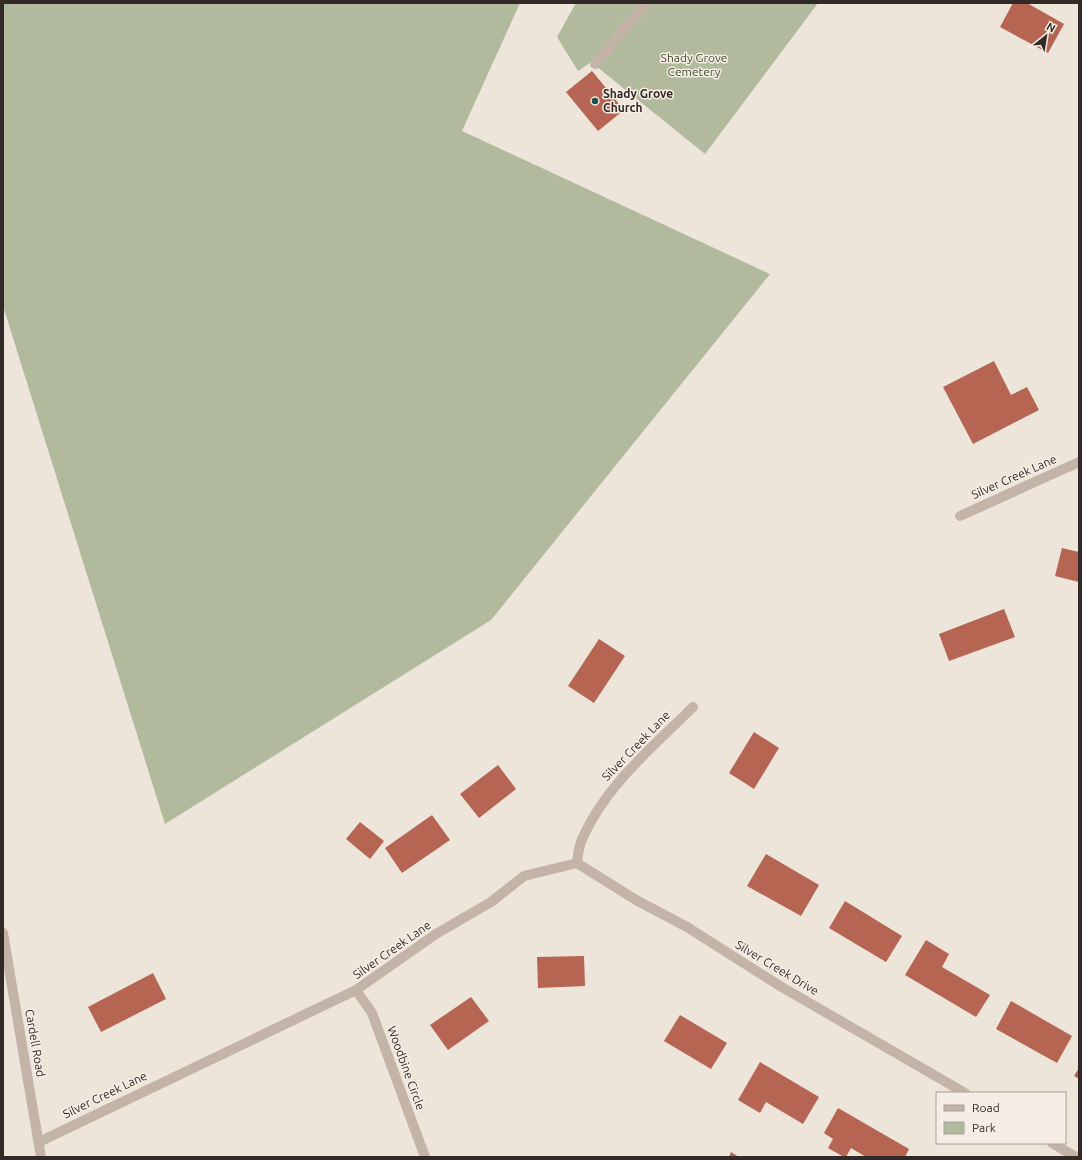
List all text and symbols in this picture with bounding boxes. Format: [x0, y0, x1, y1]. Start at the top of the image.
north arrow [1026, 16, 1066, 56]
text: N [1044, 20, 1058, 35]
park label: Shady Grove Cemetery [661, 51, 727, 78]
place label: Shady Grove Church [603, 87, 673, 114]
marker: Shady Grove Church [590, 96, 600, 106]
street label: Silver Creek Lane [969, 452, 1058, 501]
street label: Silver Creek Lane [599, 708, 672, 783]
street label: Silver Creek Lane [350, 918, 433, 981]
street label: Silver Creek Drive [733, 938, 821, 997]
street label: Cardell Road [23, 1008, 48, 1078]
street label: Woodbine Circle [385, 1024, 428, 1112]
street label: Silver Creek Lane [61, 1069, 149, 1121]
legend [936, 1092, 1066, 1144]
text: Road [972, 1101, 1000, 1114]
text: Park [972, 1121, 996, 1134]

